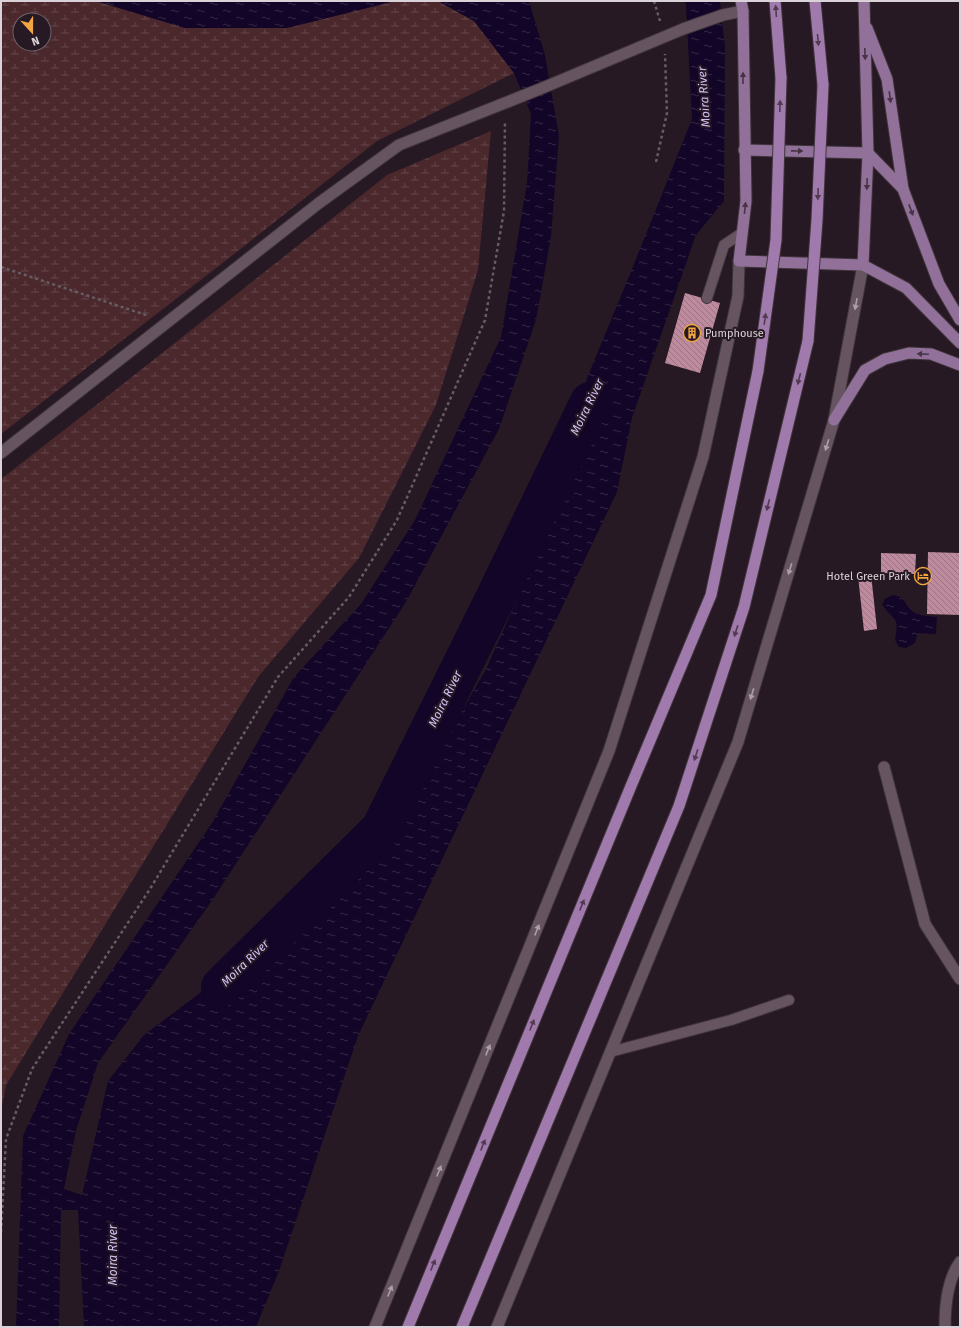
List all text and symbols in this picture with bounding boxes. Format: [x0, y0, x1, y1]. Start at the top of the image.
one-way arrow [773, 5, 780, 17]
north arrow [12, 12, 52, 52]
text: N [30, 33, 41, 48]
one-way arrow [815, 34, 822, 46]
one-way arrow [862, 48, 868, 61]
water label: Moira River [695, 66, 713, 128]
one-way arrow [740, 71, 746, 84]
one-way arrow [887, 91, 893, 103]
one-way arrow [777, 99, 783, 112]
one-way arrow [791, 148, 803, 155]
one-way arrow [863, 178, 870, 190]
one-way arrow [815, 188, 821, 201]
one-way arrow [742, 202, 748, 214]
one-way arrow [909, 205, 915, 217]
one-way arrow [852, 298, 858, 310]
one-way arrow [762, 313, 768, 325]
building icon: Pumphouse [682, 323, 702, 343]
place label: Pumphouse [705, 327, 764, 340]
one-way arrow [917, 350, 929, 357]
one-way arrow [796, 373, 802, 385]
water label: Moira River [567, 376, 607, 437]
one-way arrow [824, 439, 830, 451]
one-way arrow [765, 499, 771, 511]
one-way arrow [787, 564, 793, 576]
hotel icon: Hotel Green Park [913, 566, 933, 586]
place label: Hotel Green Park [826, 570, 910, 583]
one-way arrow [732, 625, 738, 637]
water label: Moira River [425, 668, 465, 729]
one-way arrow [749, 688, 755, 700]
one-way arrow [692, 749, 698, 761]
one-way arrow [579, 898, 585, 910]
one-way arrow [534, 923, 540, 935]
water label: Moira River [218, 937, 272, 989]
one-way arrow [530, 1018, 536, 1030]
one-way arrow [485, 1044, 491, 1056]
one-way arrow [480, 1138, 486, 1150]
one-way arrow [436, 1164, 442, 1176]
water label: Moira River [106, 1224, 120, 1285]
one-way arrow [430, 1260, 436, 1271]
one-way arrow [387, 1284, 393, 1296]

